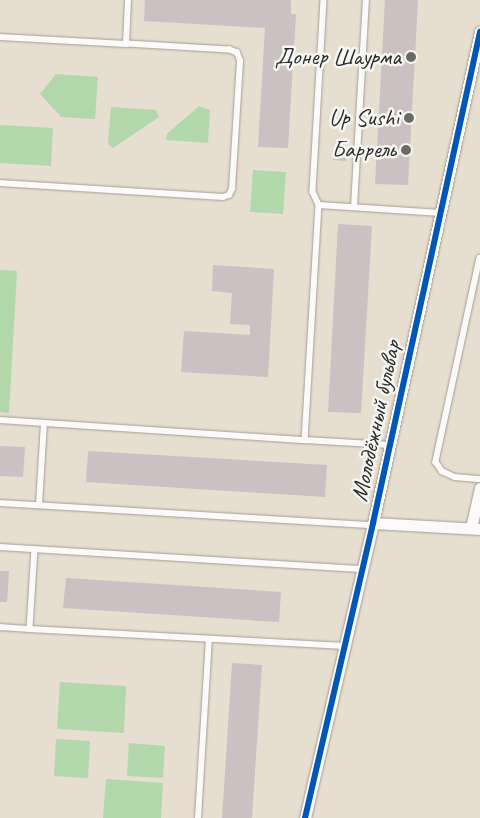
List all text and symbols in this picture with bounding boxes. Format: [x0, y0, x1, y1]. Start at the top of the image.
place label: Донер Шаурма [272, 43, 401, 71]
marker: Донер Шаурма [405, 51, 417, 63]
place label: Up Sushi [329, 104, 399, 132]
marker: Up Sushi [403, 112, 415, 124]
place label: Баррель [332, 136, 396, 164]
marker: Баррель [400, 144, 412, 156]
street label: Молодёжный бульвар [345, 338, 407, 504]

